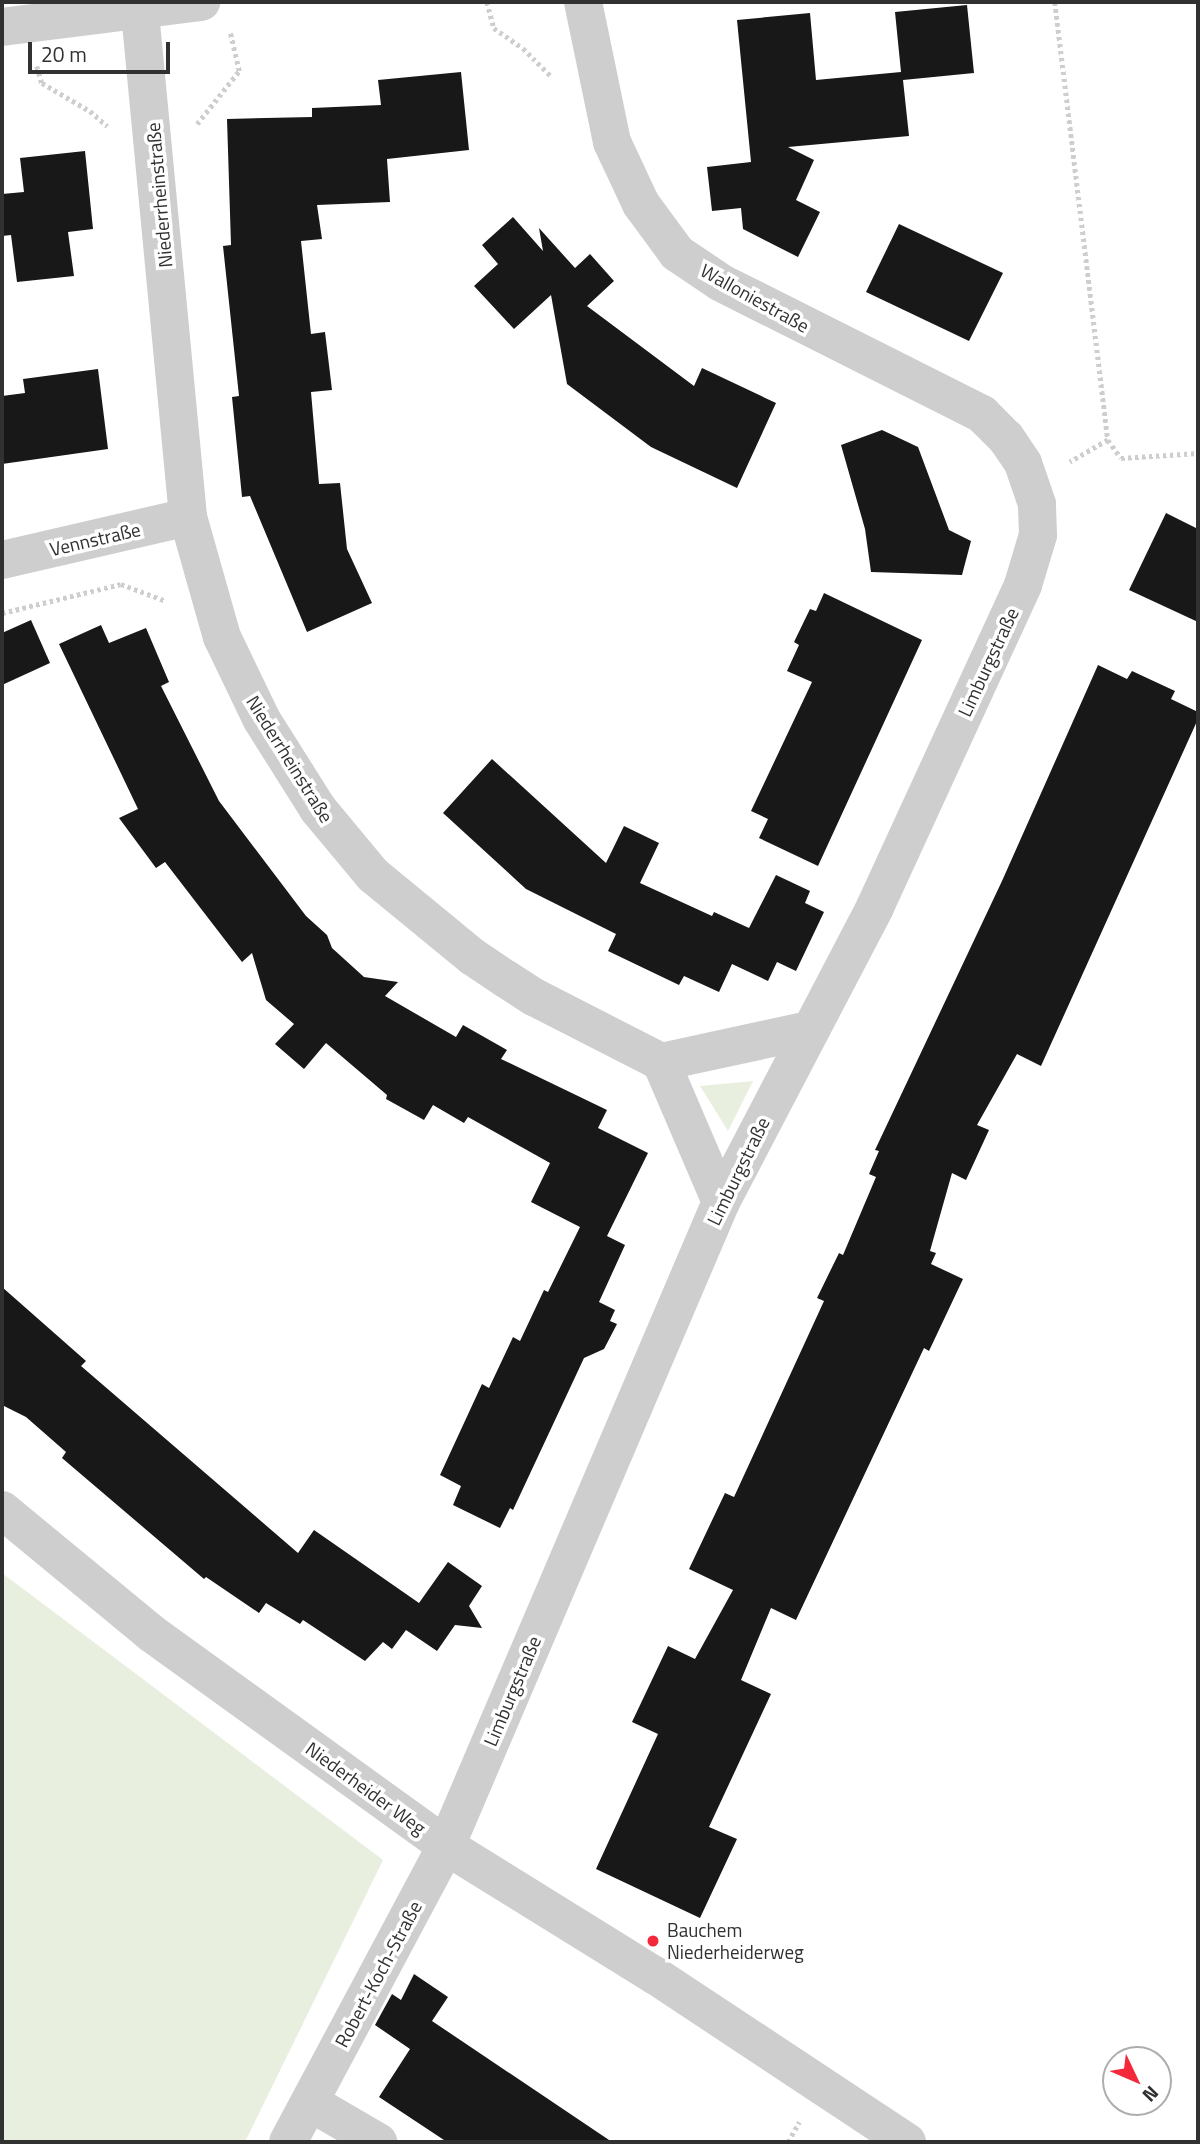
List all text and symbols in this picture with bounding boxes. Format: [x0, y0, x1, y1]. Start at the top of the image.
scale bar [32, 28, 173, 72]
text: 20 m [41, 38, 87, 70]
street label: Niederrheinstraße [141, 121, 177, 269]
street label: Walloniestraße [697, 259, 813, 337]
street label: Vennstraße [47, 517, 143, 561]
street label: Limburgstraße [953, 604, 1023, 720]
street label: Niederrheinstraße [242, 691, 338, 827]
street label: Limburgstraße [702, 1113, 774, 1229]
street label: Limburgstraße [479, 1632, 545, 1750]
street label: Niederheider Weg [301, 1737, 431, 1839]
street label: Robert-Koch-Straße [330, 1897, 426, 2051]
place label: Bauchem Niederheiderweg [667, 1919, 804, 1963]
marker: Bauchem Niederheiderweg [645, 1933, 661, 1949]
north arrow [1102, 2046, 1172, 2116]
text: N [1136, 2080, 1166, 2109]

